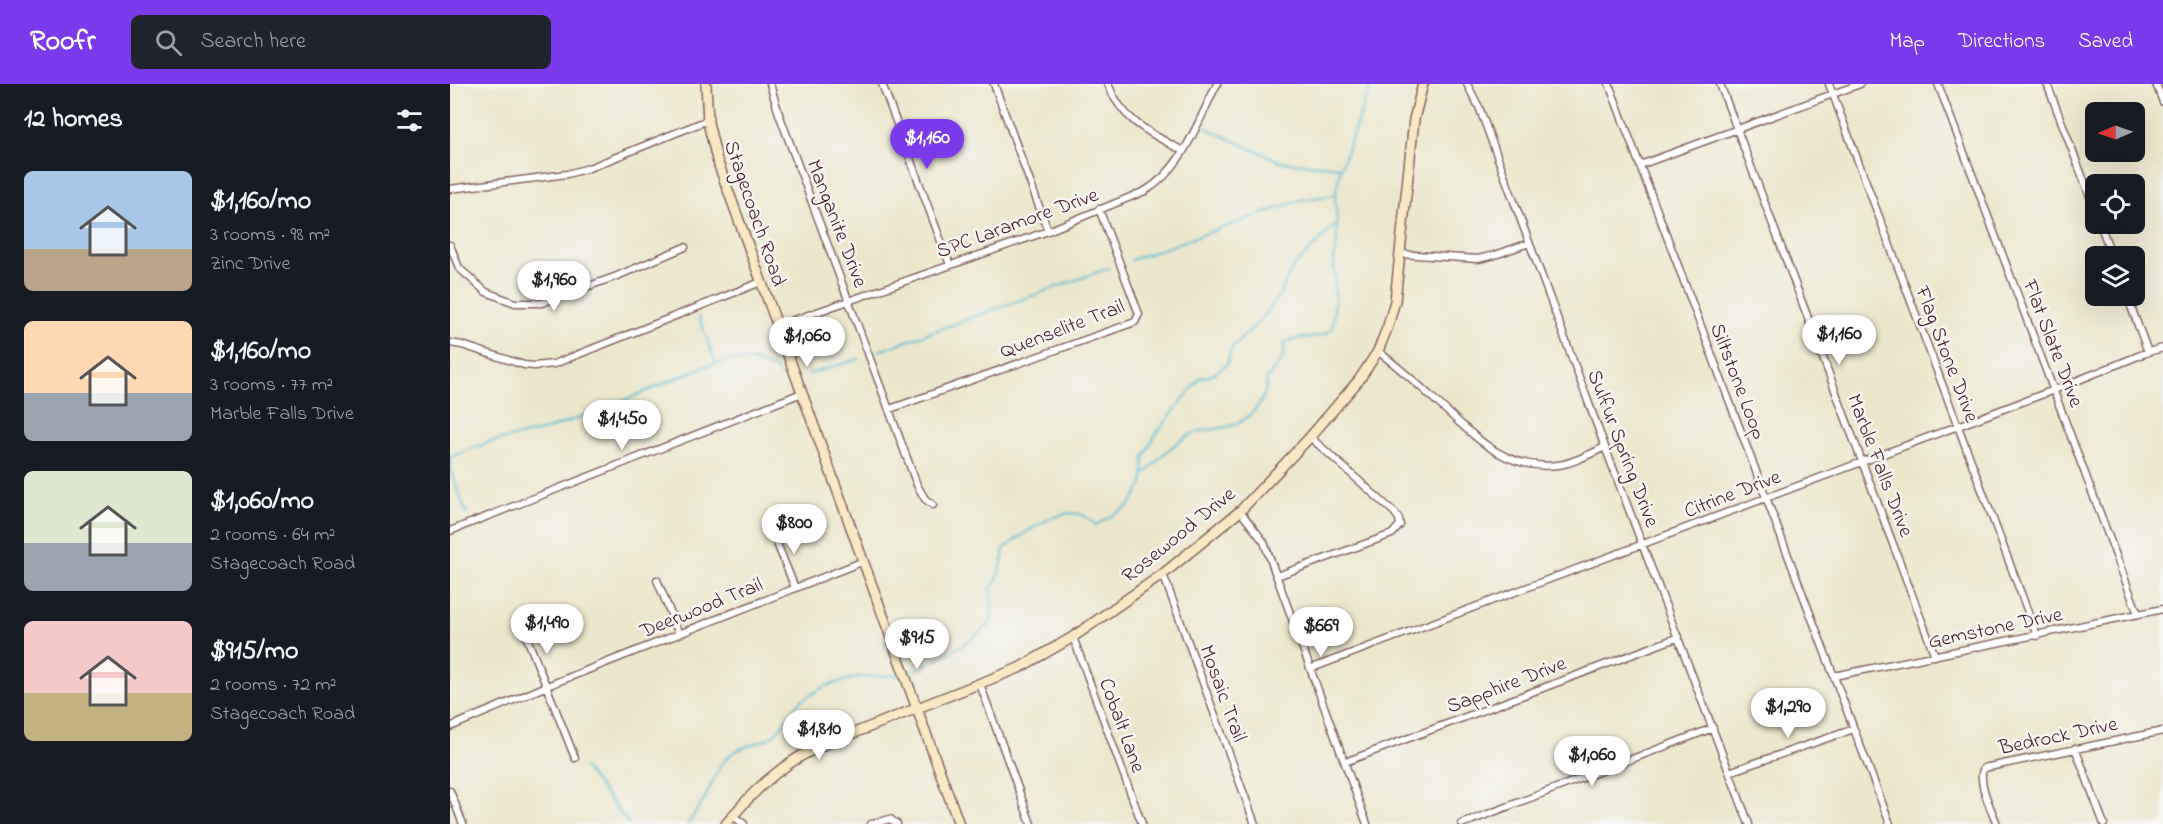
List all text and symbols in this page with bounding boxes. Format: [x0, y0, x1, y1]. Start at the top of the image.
search box [131, 15, 551, 69]
text: Roofr [30, 22, 95, 63]
icon: search [152, 26, 185, 59]
text: Search here [200, 26, 306, 58]
text: Map [1889, 27, 1925, 57]
text: Directions [1958, 27, 2045, 57]
text: Saved [2078, 27, 2133, 57]
text: 12 homes [24, 101, 123, 139]
north arrow [2085, 102, 2145, 162]
map controls [2085, 102, 2145, 306]
icon: filters [393, 104, 426, 137]
pin: $1,160 [878, 119, 976, 170]
text: $1,160 [904, 124, 950, 153]
street label: Stagecoach Road [713, 137, 793, 291]
street label: Manganite Drive [796, 155, 875, 293]
button: locate [2085, 174, 2145, 234]
street label: SPC Laramore Drive [933, 180, 1103, 267]
text: $1,160/mo [210, 183, 311, 221]
icon: home [72, 195, 144, 267]
text: 3 rooms · 98 m² [210, 221, 330, 250]
button: layers [2085, 246, 2145, 306]
text: Zinc Drive [210, 250, 290, 279]
pin: $1,960 [505, 261, 603, 312]
text: $1,960 [531, 266, 577, 295]
street label: Flat Slate Drive [2014, 275, 2090, 413]
street label: Flag Stone Drive [1904, 281, 1986, 428]
street label: Quenselite Trail [996, 292, 1129, 367]
pin: $1,160 [1790, 315, 1888, 366]
pin: $1,060 [758, 317, 856, 368]
street label: Siltstone Loop [1701, 319, 1773, 444]
text: $1,160 [1816, 320, 1862, 349]
text: $1,060 [783, 322, 831, 351]
text: $1,160/mo [210, 333, 311, 371]
icon: home [72, 345, 144, 417]
street label: Sulfur Spring Drive [1576, 366, 1666, 533]
text: 3 rooms · 77 m² [210, 371, 333, 400]
street label: Marble Falls Drive [1838, 390, 1920, 542]
text: Marble Falls Drive [210, 400, 354, 429]
pin: $1,450 [573, 400, 671, 451]
text: $1,450 [597, 405, 647, 434]
street label: Citrine Drive [1680, 462, 1786, 527]
street label: Rosewood Drive [1116, 480, 1243, 591]
text: $1,060/mo [210, 483, 314, 521]
icon: home [72, 495, 144, 567]
pin: $800 [758, 504, 830, 555]
text: $800 [776, 509, 812, 538]
text: 2 rooms · 64 m² [210, 521, 335, 550]
text: Stagecoach Road [210, 550, 355, 579]
street label: Deerwood Trail [635, 571, 768, 648]
street label: Gemstone Drive [1926, 600, 2066, 658]
pin: $1,490 [498, 604, 596, 655]
pin: $669 [1285, 607, 1357, 658]
text: $1,490 [525, 609, 569, 638]
text: $669 [1303, 612, 1339, 641]
pin: $915 [881, 619, 953, 670]
text: $915 [899, 624, 935, 653]
text: $915/mo [210, 633, 298, 671]
street label: Mosaic Trail [1191, 641, 1254, 746]
icon: home [72, 645, 144, 717]
street label: Sapphire Drive [1443, 649, 1571, 722]
text: 2 rooms · 72 m² [210, 671, 337, 700]
street label: Cobalt Lane [1090, 674, 1152, 778]
pin: $1,290 [1739, 688, 1837, 739]
text: $1,290 [1765, 693, 1811, 722]
text: Stagecoach Road [210, 700, 355, 729]
pin: $1,810 [770, 710, 868, 761]
street label: Bedrock Drive [1995, 710, 2121, 764]
text: $1,810 [797, 715, 841, 744]
pin: $1,060 [1543, 736, 1641, 787]
text: $1,060 [1568, 741, 1616, 770]

